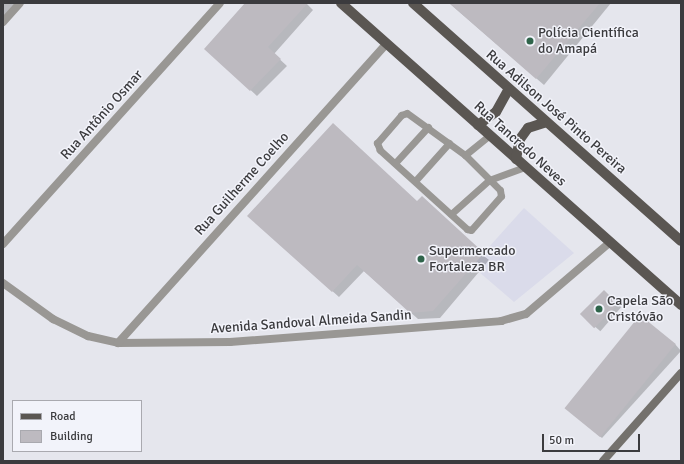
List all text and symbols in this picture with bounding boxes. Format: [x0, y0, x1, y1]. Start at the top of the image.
place label: Polícia Científica do Amapá [538, 25, 639, 58]
marker: Polícia Científica do Amapá [525, 36, 535, 46]
street label: Rua Adilson José Pinto Pereira [482, 46, 630, 178]
street label: Rua Antônio Osmar [57, 67, 147, 163]
street label: Rua Tancredo Neves [470, 98, 570, 190]
street label: Rua Guilherme Coelho [191, 129, 293, 239]
place label: Supermercado Fortaleza BR [429, 243, 515, 276]
marker: Supermercado Fortaleza BR [416, 254, 426, 264]
place label: Capela São Cristóvão [607, 293, 673, 326]
marker: Capela São Cristóvão [594, 304, 604, 314]
street label: Avenida Sandoval Almeida Sandin [210, 307, 412, 337]
legend [12, 400, 142, 452]
text: Road [50, 409, 76, 424]
scale bar [544, 426, 642, 452]
text: Building [50, 429, 93, 444]
text: 50 m [549, 433, 574, 448]

